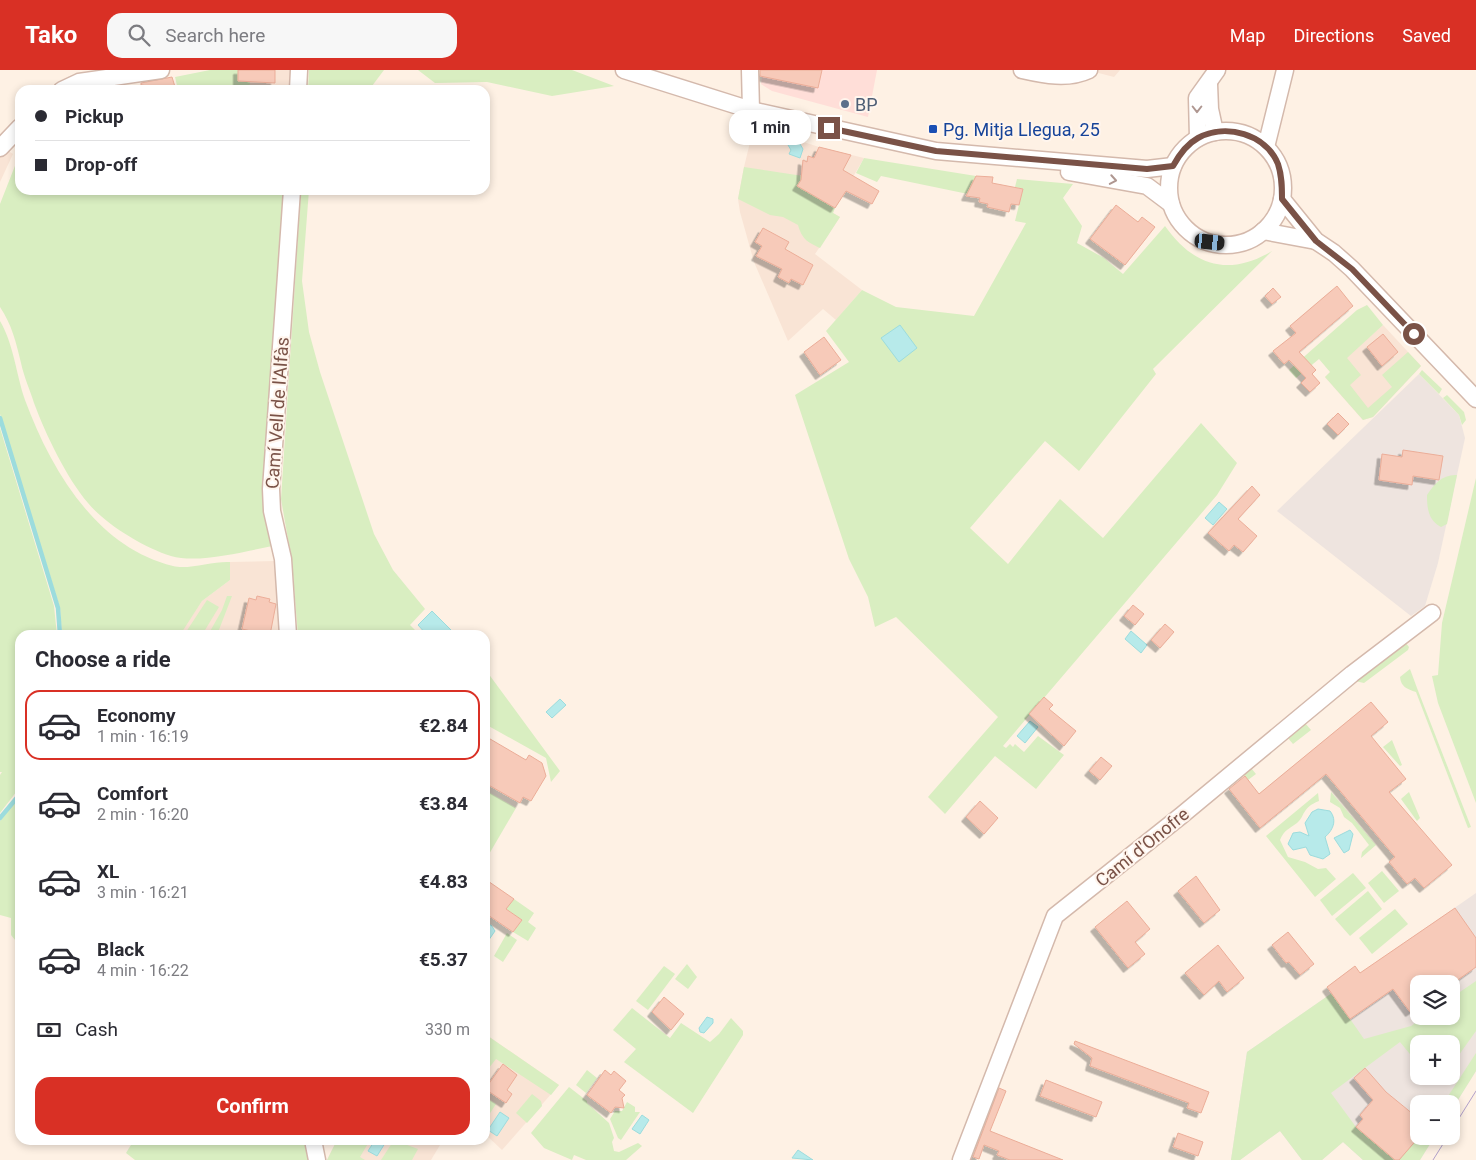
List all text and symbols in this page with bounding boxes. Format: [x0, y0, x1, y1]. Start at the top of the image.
search box [107, 13, 457, 58]
text: Tako [25, 21, 77, 49]
icon: search [125, 21, 153, 49]
text: Search here [165, 24, 265, 47]
text: Map [1230, 25, 1265, 46]
text: Directions [1293, 25, 1374, 46]
text: Saved [1402, 25, 1451, 46]
place label: BP [855, 94, 878, 115]
marker: BP [839, 98, 851, 110]
text: Pickup [65, 105, 124, 128]
one-way arrow [1192, 105, 1202, 113]
callout: 1 min [729, 110, 812, 146]
route end [818, 117, 840, 139]
text: 1 min [750, 118, 790, 137]
place label: Pg. Mitja Llegua, 25 [943, 119, 1100, 140]
marker: Pg. Mitja Llegua, 25 [927, 123, 939, 135]
text: Drop-off [65, 153, 137, 176]
one-way arrow [1108, 174, 1117, 184]
car [1194, 233, 1225, 251]
route start [1403, 323, 1425, 345]
street label: Camí Vell de l'Alfàs [261, 336, 293, 490]
text: Choose a ride [35, 647, 171, 672]
icon: car [37, 703, 82, 748]
text: Economy [97, 704, 176, 727]
text: €2.84 [419, 714, 468, 737]
text: 1 min · 16:19 [97, 727, 189, 746]
icon: car [37, 781, 82, 826]
text: Comfort [97, 782, 168, 805]
text: €3.84 [419, 792, 468, 815]
street label: Camí d'Onofre [1091, 803, 1193, 891]
text: 2 min · 16:20 [97, 805, 189, 824]
icon: car [37, 859, 82, 904]
text: XL [97, 860, 119, 883]
text: €4.83 [419, 870, 468, 893]
text: 3 min · 16:21 [97, 883, 189, 902]
icon: car [37, 937, 82, 982]
text: Black [97, 938, 144, 961]
text: €5.37 [419, 948, 468, 971]
text: 4 min · 16:22 [97, 961, 189, 980]
map controls [1410, 975, 1460, 1145]
button: layers [1410, 975, 1460, 1025]
icon: cash [35, 1016, 63, 1044]
text: Cash [75, 1018, 118, 1041]
text: 330 m [425, 1020, 470, 1039]
button: + [1410, 1035, 1460, 1085]
button: Confirm [35, 1077, 470, 1135]
button: − [1410, 1095, 1460, 1145]

